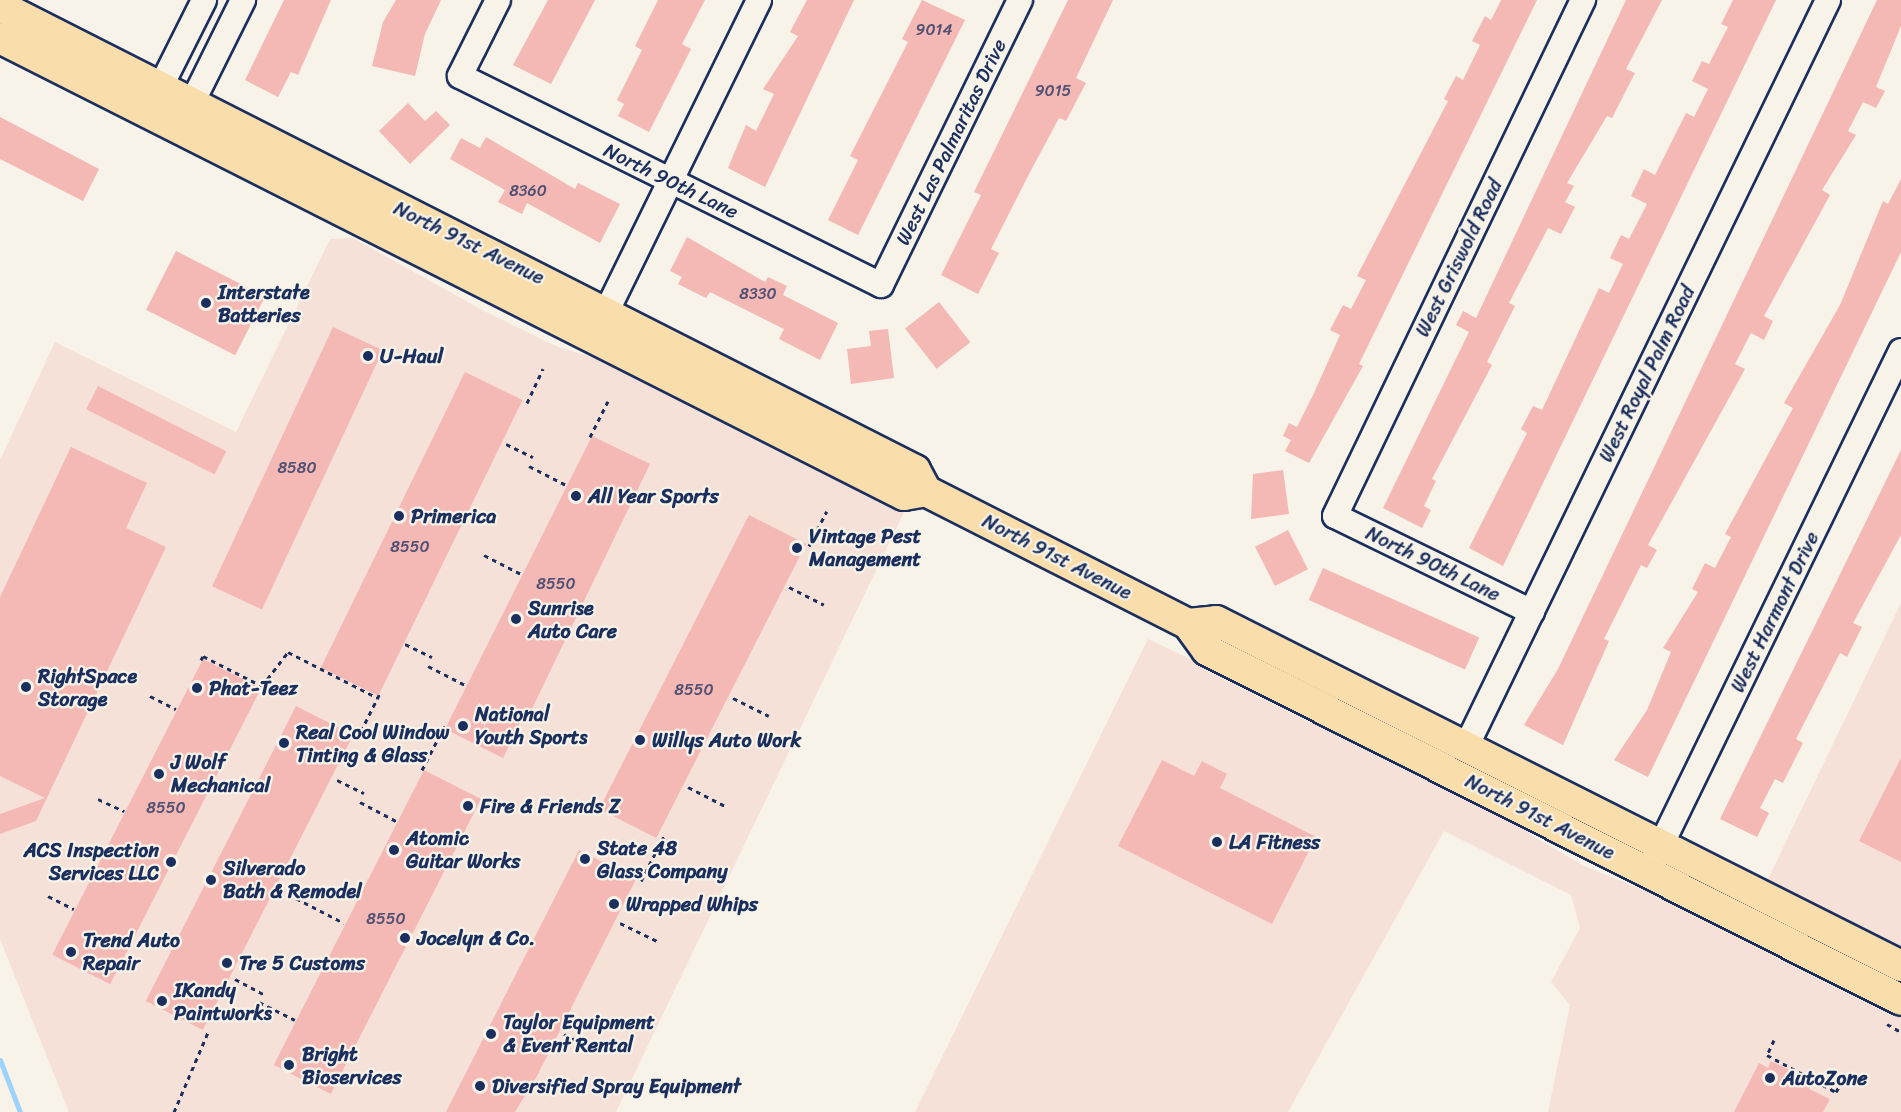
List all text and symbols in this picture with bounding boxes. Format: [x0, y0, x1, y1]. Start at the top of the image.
house number: 9014 [916, 20, 952, 40]
street label: West Las Palmaritas Drive [890, 34, 1012, 250]
house number: 9015 [1035, 81, 1071, 101]
street label: North 90th Lane [600, 138, 742, 224]
street label: West Griswold Road [1410, 175, 1508, 341]
house number: 8360 [509, 181, 547, 201]
street label: North 91st Avenue [390, 196, 548, 290]
place label: Interstate Batteries [218, 280, 310, 327]
street label: West Royal Palm Road [1594, 282, 1700, 466]
house number: 8330 [739, 284, 777, 304]
marker: Interstate Batteries [199, 296, 213, 310]
place label: U-Haul [380, 344, 443, 368]
marker: U-Haul [361, 349, 375, 363]
house number: 8580 [277, 458, 317, 478]
place label: All Year Sports [588, 484, 719, 508]
marker: All Year Sports [569, 489, 583, 503]
place label: Primerica [411, 504, 496, 528]
marker: Primerica [392, 509, 406, 523]
street label: North 91st Avenue [978, 509, 1136, 605]
street label: North 90th Lane [1362, 521, 1504, 607]
place label: Vintage Pest Management [809, 524, 921, 571]
street label: West Harmont Drive [1725, 527, 1825, 697]
house number: 8550 [390, 537, 430, 557]
marker: Vintage Pest Management [790, 541, 804, 555]
house number: 8550 [536, 574, 576, 594]
place label: Sunrise Auto Care [528, 596, 617, 643]
marker: Sunrise Auto Care [509, 612, 523, 626]
place label: RightSpace Storage [38, 664, 137, 711]
place label: Phat-Teez [209, 676, 298, 700]
marker: RightSpace Storage [19, 680, 33, 694]
house number: 8550 [674, 680, 714, 700]
marker: Phat-Teez [190, 681, 204, 695]
place label: National Youth Sports [475, 702, 588, 749]
marker: National Youth Sports [456, 719, 470, 733]
place label: Real Cool Window Tinting & Glass [296, 720, 449, 767]
place label: Willys Auto Work [652, 728, 801, 752]
marker: Willys Auto Work [633, 733, 647, 747]
marker: Real Cool Window Tinting & Glass [277, 736, 291, 750]
place label: J Wolf Mechanical [171, 750, 270, 797]
marker: J Wolf Mechanical [152, 767, 166, 781]
street label: North 91st Avenue [1461, 769, 1619, 865]
place label: Fire & Friends Z [480, 794, 620, 818]
house number: 8550 [146, 798, 186, 818]
marker: Fire & Friends Z [461, 799, 475, 813]
place label: Atomic Guitar Works [406, 826, 519, 873]
place label: LA Fitness [1229, 830, 1320, 854]
marker: LA Fitness [1210, 835, 1224, 849]
place label: State 48 Glass Company [597, 836, 728, 883]
place label: ACS Inspection Services LLC [22, 838, 159, 885]
marker: Atomic Guitar Works [387, 843, 401, 857]
marker: State 48 Glass Company [578, 852, 592, 866]
marker: ACS Inspection Services LLC [164, 855, 178, 869]
place label: Silverado Bath & Remodel [223, 856, 362, 903]
marker: Silverado Bath & Remodel [204, 873, 218, 887]
place label: Wrapped Whips [626, 892, 757, 916]
marker: Wrapped Whips [607, 897, 621, 911]
house number: 8550 [366, 909, 406, 929]
place label: Jocelyn & Co. [417, 926, 535, 950]
place label: Trend Auto Repair [83, 928, 180, 975]
marker: Jocelyn & Co. [398, 931, 412, 945]
marker: Trend Auto Repair [64, 945, 78, 959]
place label: Tre 5 Customs [239, 951, 365, 975]
marker: Tre 5 Customs [220, 956, 234, 970]
place label: IKandy Paintworks [174, 978, 272, 1025]
marker: IKandy Paintworks [155, 994, 169, 1008]
place label: Taylor Equipment & Event Rental [503, 1011, 654, 1058]
marker: Taylor Equipment & Event Rental [484, 1027, 498, 1041]
place label: Bright Bioservices [302, 1042, 402, 1089]
marker: Bright Bioservices [280, 1056, 298, 1074]
place label: AutoZone [1782, 1066, 1868, 1090]
marker: AutoZone [1763, 1071, 1777, 1085]
place label: Diversified Spray Equipment [492, 1074, 741, 1098]
marker: Diversified Spray Equipment [473, 1079, 487, 1093]

